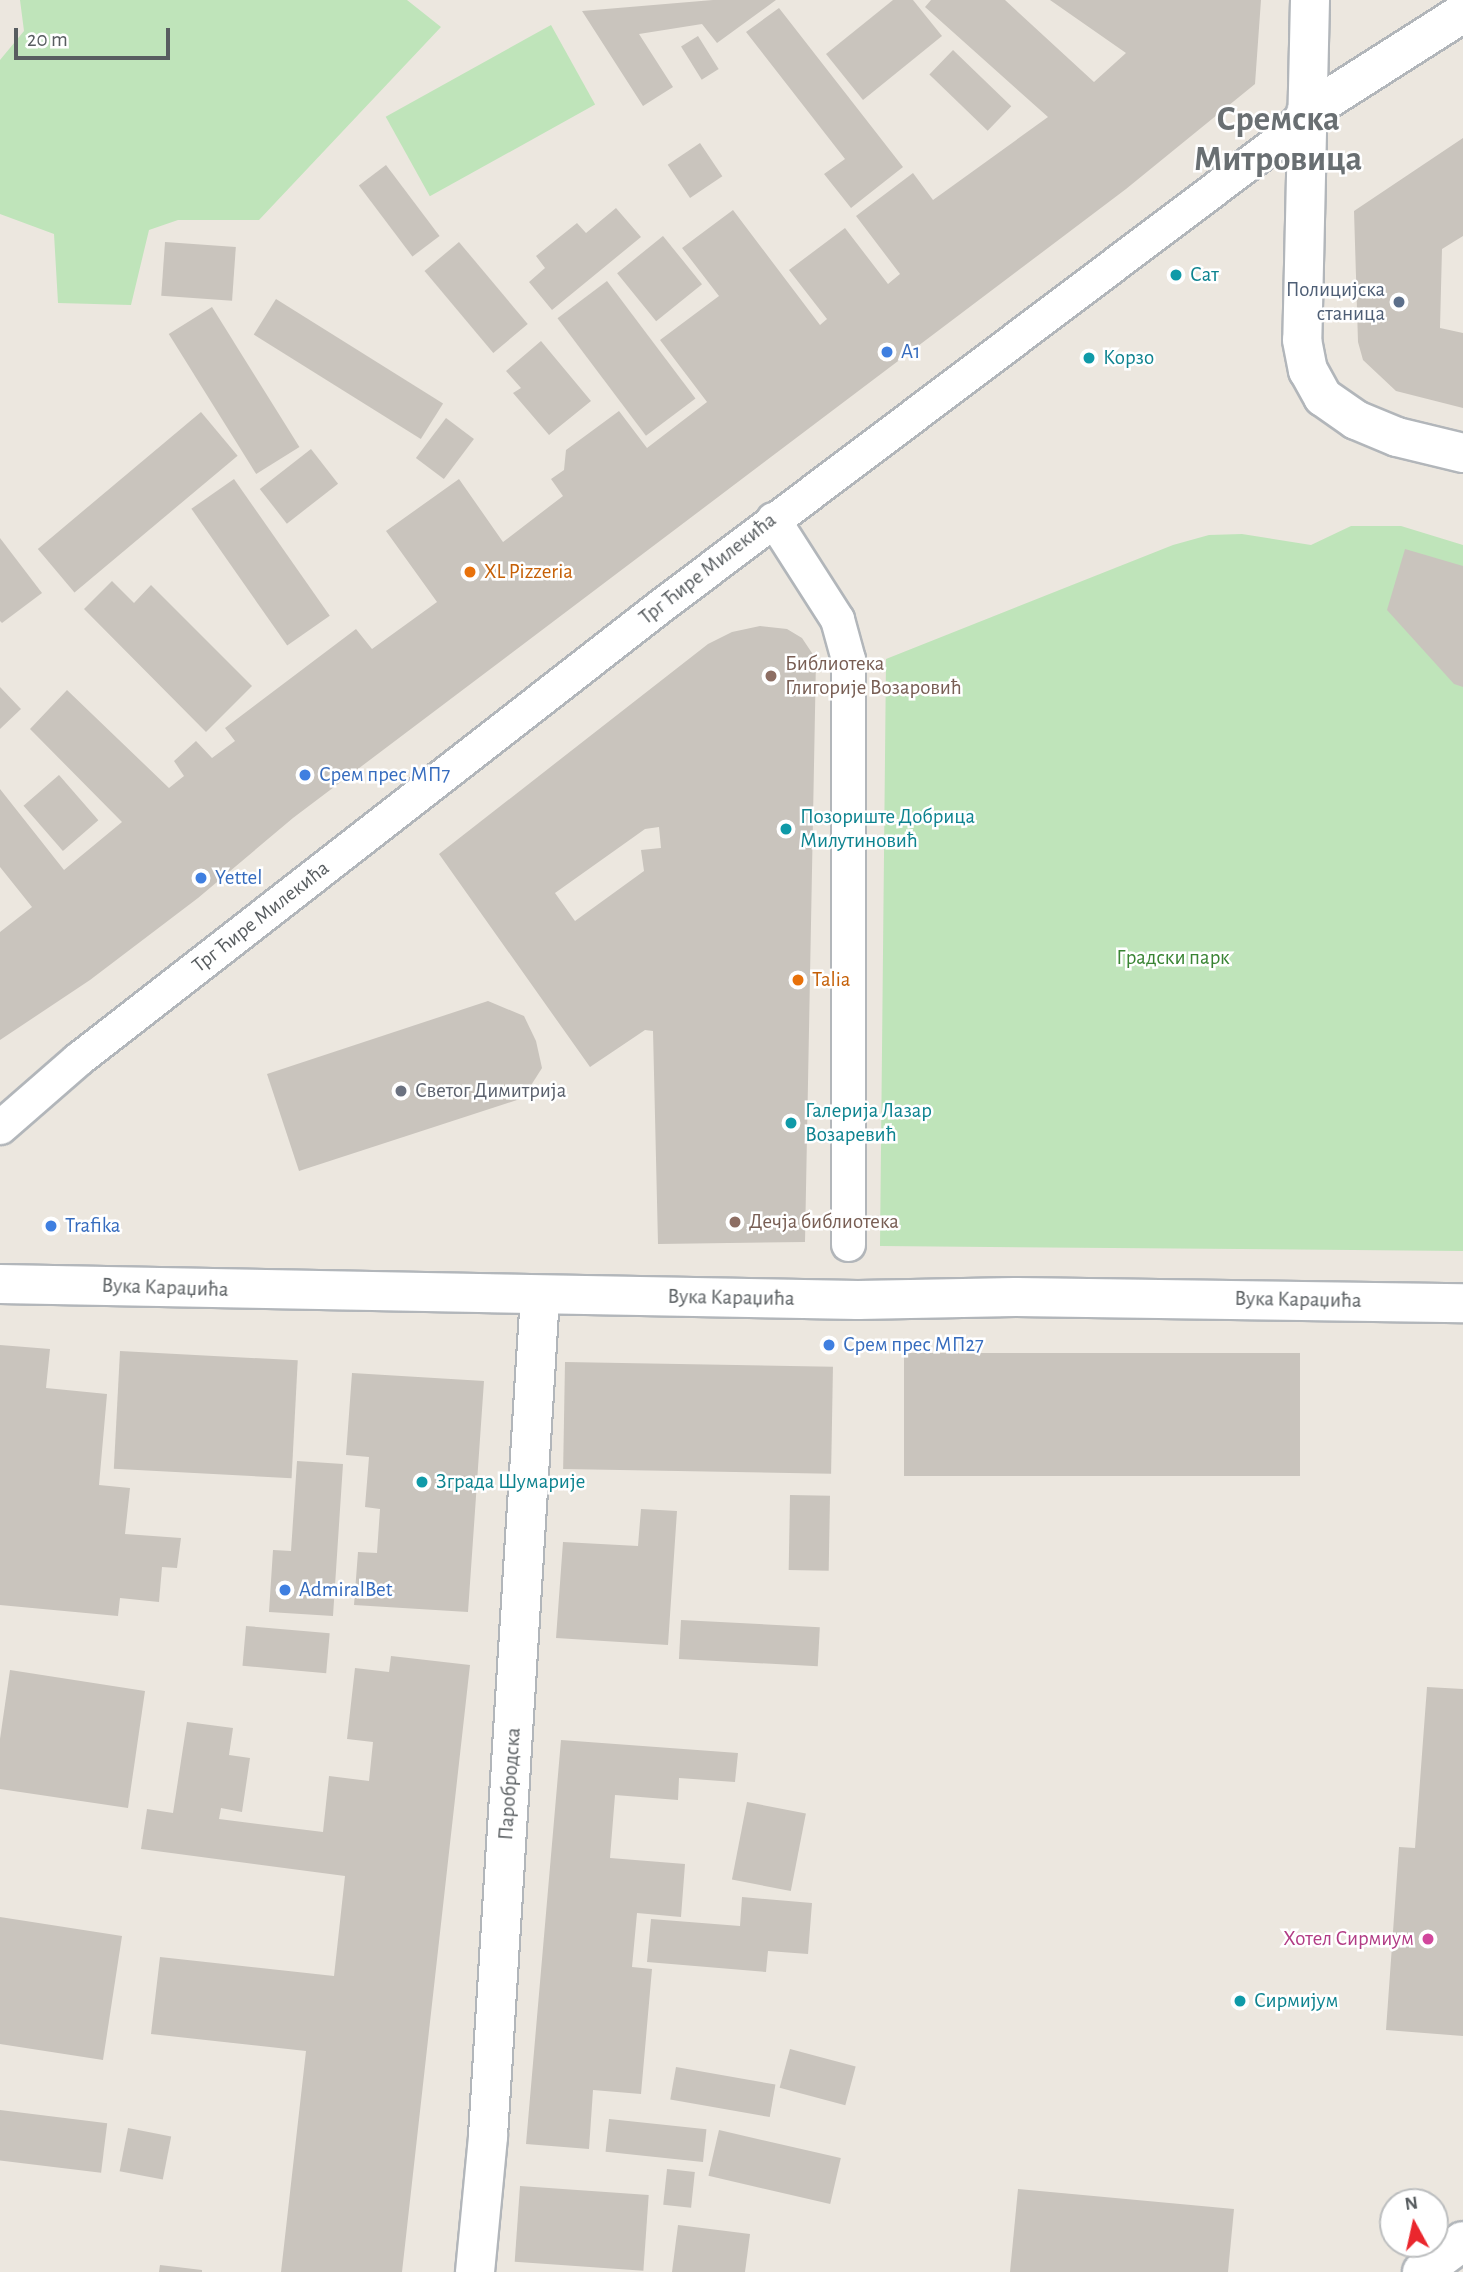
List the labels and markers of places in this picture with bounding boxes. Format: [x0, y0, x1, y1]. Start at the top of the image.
place label: Сат [1190, 262, 1219, 288]
marker: Сат [1168, 267, 1184, 283]
place label: Полицијска станица [1286, 277, 1385, 327]
marker: Полицијска станица [1391, 294, 1407, 310]
place label: A1 [901, 339, 920, 365]
marker: A1 [879, 344, 895, 360]
place label: Корзо [1103, 345, 1154, 371]
marker: Корзо [1081, 350, 1097, 366]
place label: XL Pizzeria [484, 559, 573, 585]
marker: XL Pizzeria [462, 564, 478, 580]
place label: Библиотека Глигорије Возаровић [785, 651, 962, 701]
marker: Библиотека Глигорије Возаровић [763, 668, 779, 684]
place label: Срем прес МП7 [319, 762, 450, 788]
marker: Срем прес МП7 [297, 767, 313, 783]
place label: Позориште Добрица Милутиновић [800, 804, 975, 854]
marker: Позориште Добрица Милутиновић [778, 821, 794, 837]
place label: Yettel [215, 865, 262, 891]
marker: Yettel [193, 870, 209, 886]
place label: Talia [812, 967, 851, 993]
marker: Talia [790, 972, 806, 988]
place label: Светог Димитрија [415, 1078, 566, 1104]
marker: Светог Димитрија [393, 1083, 409, 1099]
place label: Галерија Лазар Возаревић [805, 1098, 932, 1148]
marker: Галерија Лазар Возаревић [783, 1115, 799, 1131]
place label: Дечја библиотека [749, 1209, 899, 1235]
place label: Trafika [65, 1213, 121, 1239]
marker: Дечја библиотека [727, 1214, 743, 1230]
marker: Trafika [43, 1218, 59, 1234]
place label: Срем прес МП27 [843, 1332, 984, 1358]
marker: Срем прес МП27 [821, 1337, 837, 1353]
place label: Зграда Шумарије [436, 1469, 585, 1495]
marker: Зграда Шумарије [414, 1474, 430, 1490]
place label: AdmiralBet [299, 1577, 392, 1603]
marker: AdmiralBet [277, 1582, 293, 1598]
place label: Хотел Сирмиум [1283, 1926, 1414, 1952]
marker: Хотел Сирмиум [1420, 1931, 1436, 1947]
place label: Сирмијум [1254, 1988, 1339, 2014]
marker: Сирмијум [1232, 1993, 1248, 2009]

